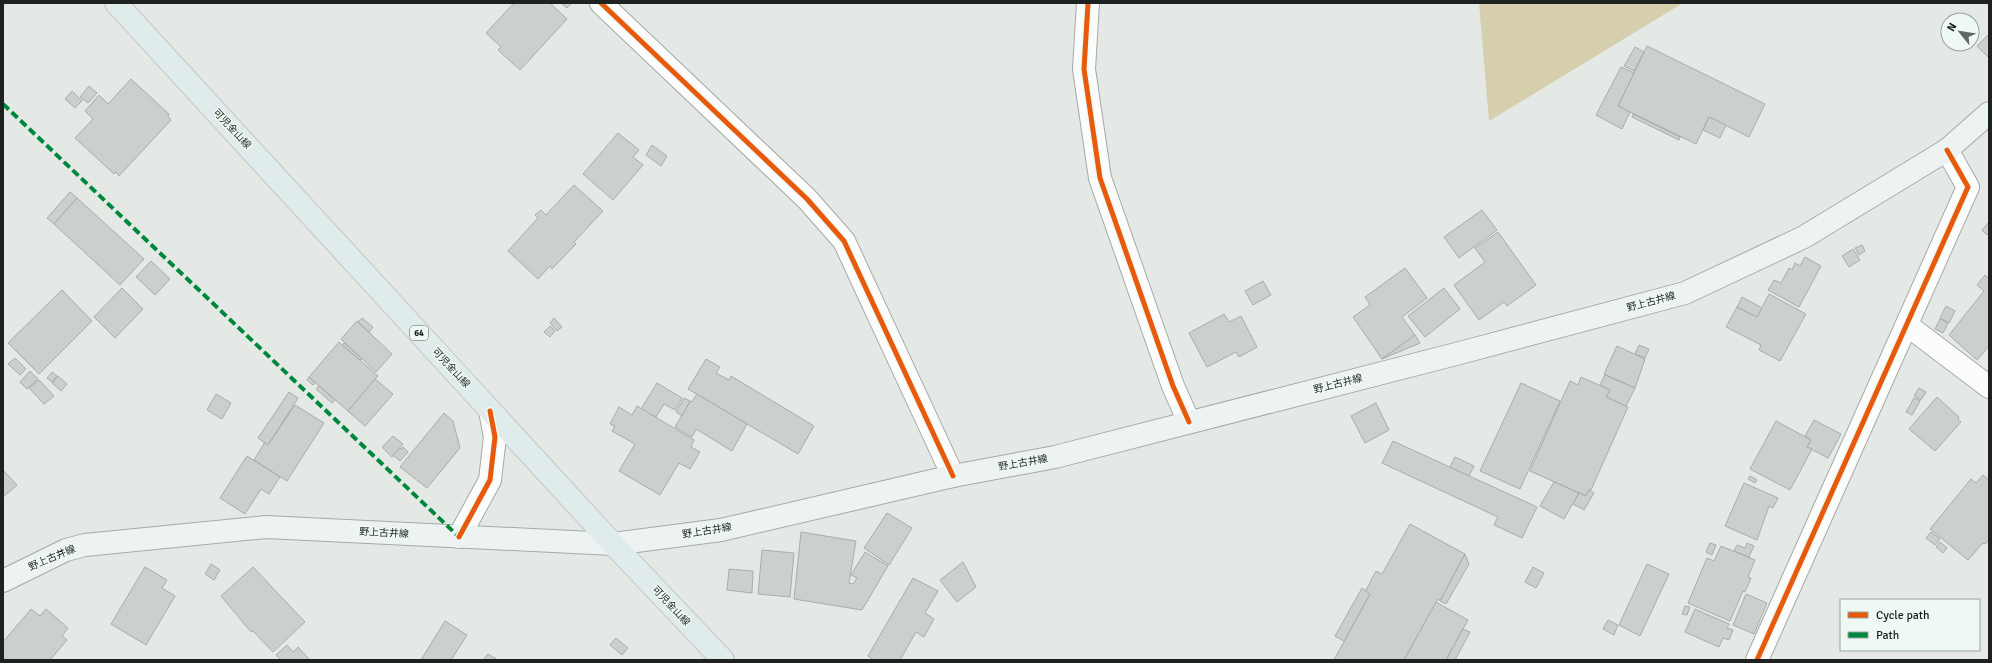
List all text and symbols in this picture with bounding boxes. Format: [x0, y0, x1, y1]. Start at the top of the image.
north arrow [1940, 12, 1980, 52]
text: N [1944, 21, 1959, 34]
street label: 可児金山線 [211, 107, 253, 151]
street label: 野上古井線 [1625, 290, 1677, 314]
road number: 64 [410, 326, 428, 340]
street label: 可児金山線 [430, 346, 472, 390]
street label: 野上古井線 [1312, 372, 1364, 396]
street label: 野上古井線 [997, 453, 1049, 473]
street label: 野上古井線 [681, 521, 733, 541]
street label: 野上古井線 [359, 526, 409, 540]
street label: 野上古井線 [27, 543, 77, 573]
street label: 可児金山線 [650, 584, 692, 628]
legend [1840, 599, 1980, 651]
text: Cycle path [1876, 608, 1929, 623]
text: Path [1876, 628, 1899, 643]

